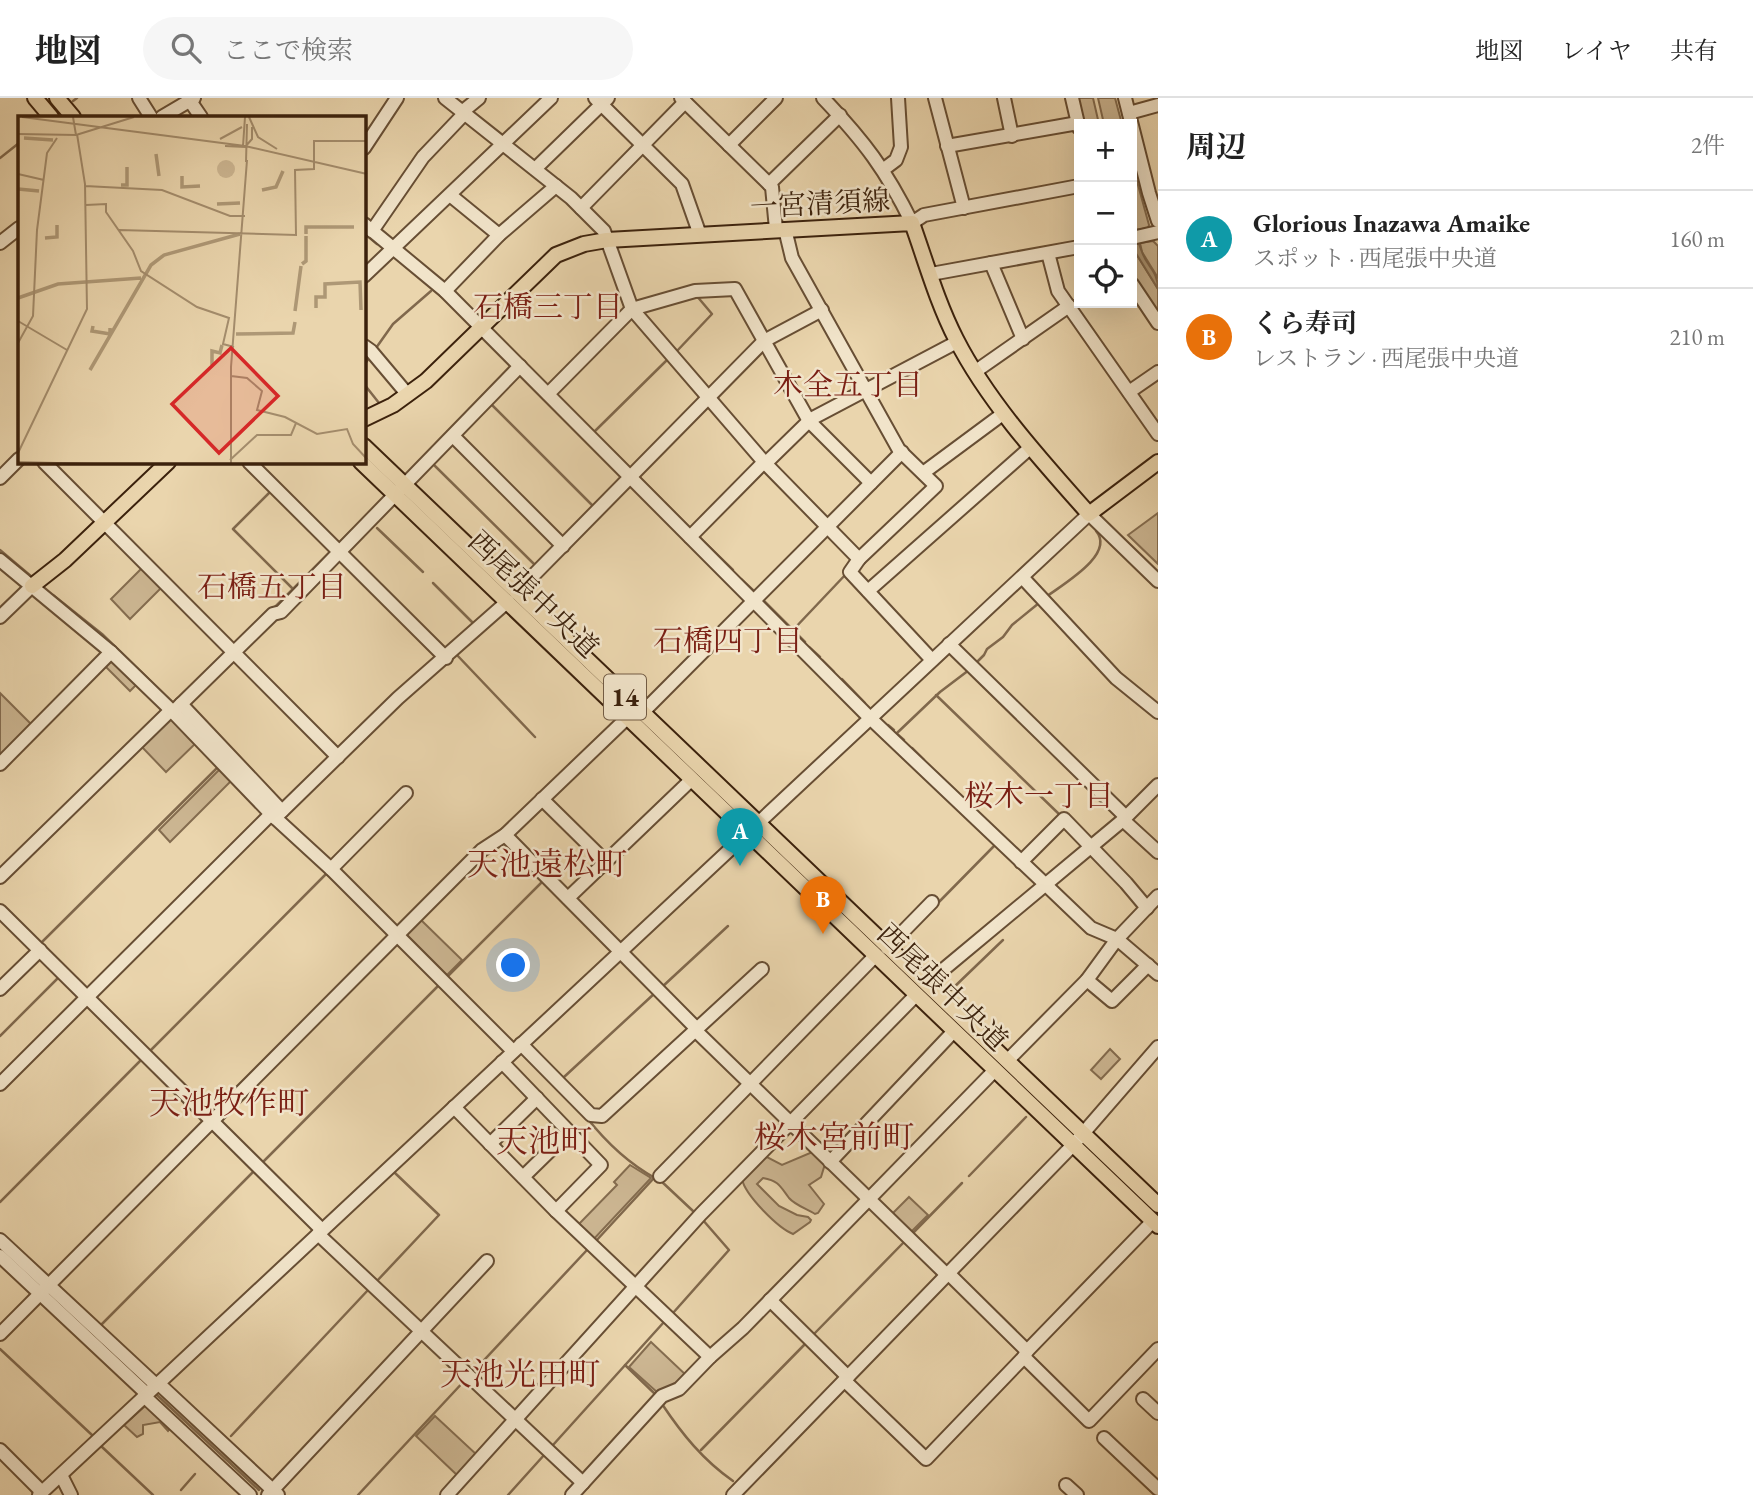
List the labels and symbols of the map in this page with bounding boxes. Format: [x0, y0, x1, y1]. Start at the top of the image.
inset map [18, 116, 366, 464]
street label: 一宮清須線 [749, 181, 891, 225]
district label: 石橋三丁目 [473, 287, 623, 326]
district label: 木全五丁目 [773, 365, 923, 404]
street label: 西尾張中央道 [461, 523, 607, 665]
district label: 石橋五丁目 [197, 567, 347, 606]
district label: 石橋四丁目 [653, 621, 803, 660]
road number: 14 [604, 674, 646, 720]
district label: 桜木一丁目 [964, 776, 1114, 815]
pin: A [717, 808, 763, 866]
district label: 天池遠松町 [467, 843, 627, 885]
pin: B [800, 876, 846, 934]
street label: 西尾張中央道 [870, 916, 1016, 1058]
your location [496, 948, 530, 982]
district label: 天池牧作町 [149, 1082, 309, 1124]
district label: 桜木宮前町 [754, 1116, 914, 1158]
district label: 天池町 [496, 1120, 592, 1162]
district label: 天池光田町 [440, 1353, 600, 1395]

